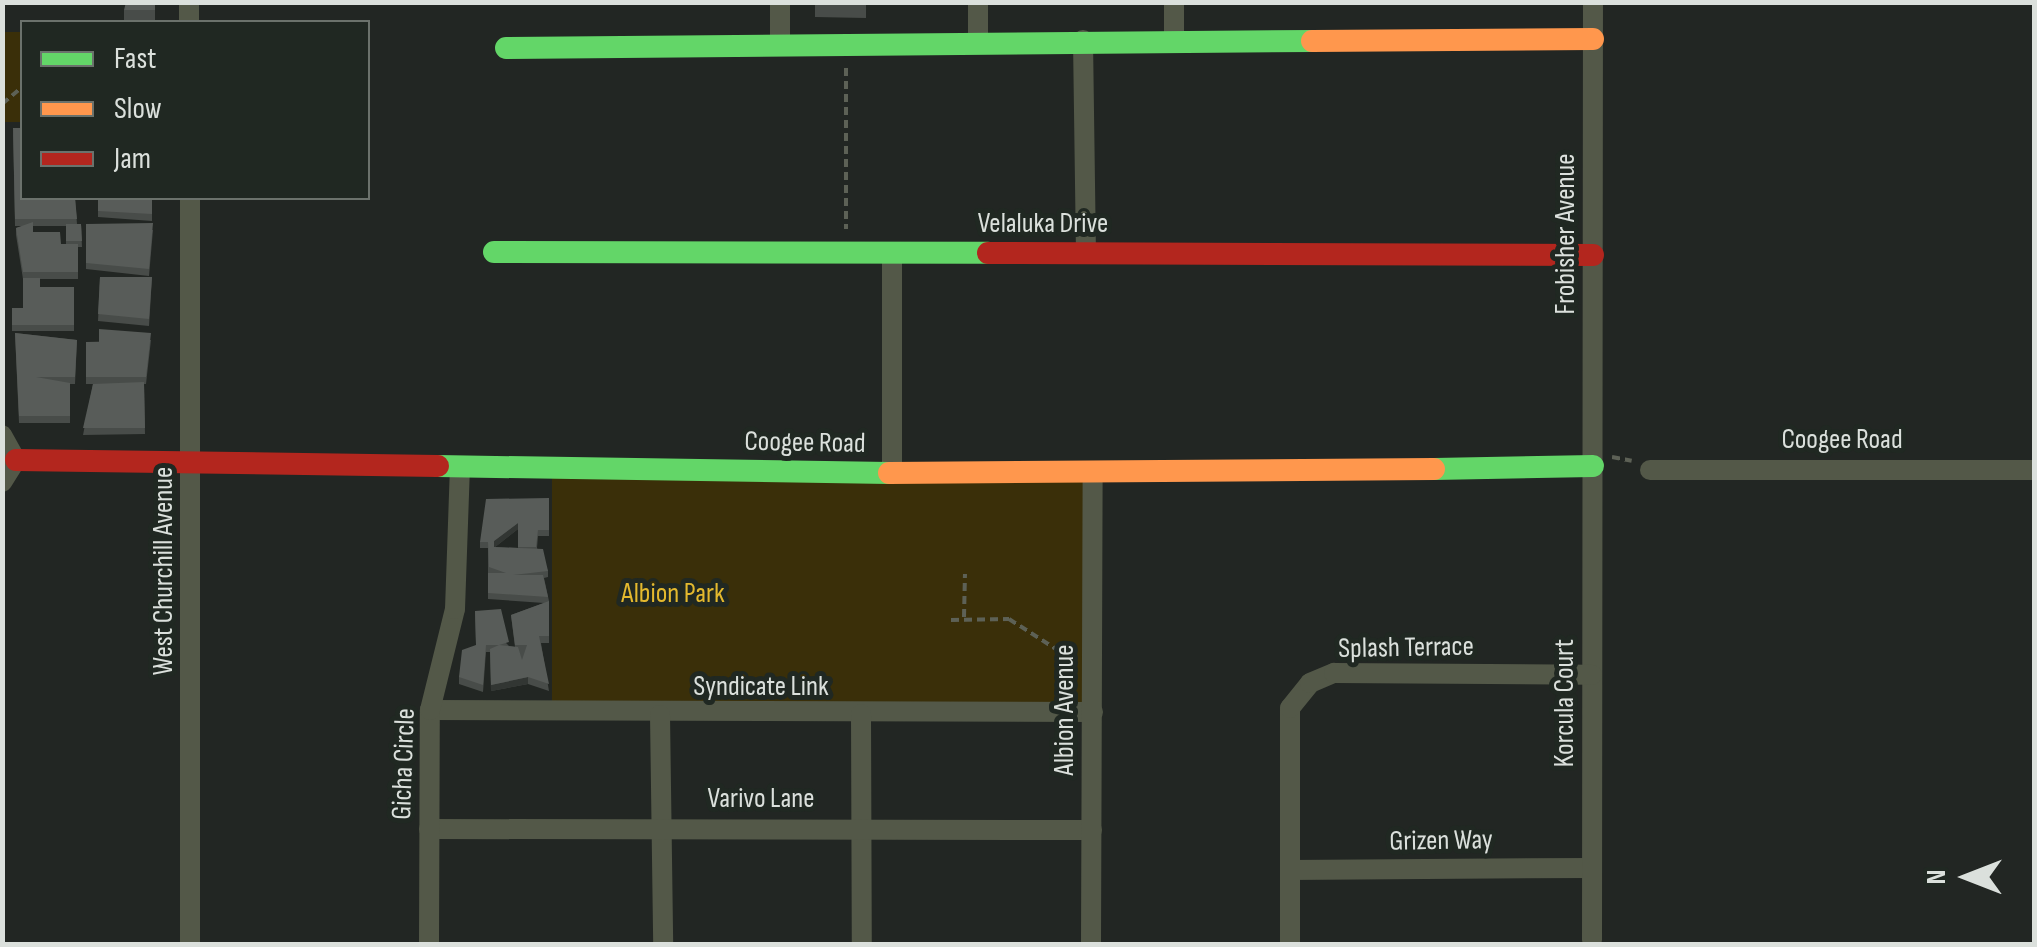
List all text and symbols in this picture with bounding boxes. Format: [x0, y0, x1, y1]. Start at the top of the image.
legend [20, 20, 370, 200]
text: Fast [114, 41, 156, 77]
text: Slow [114, 91, 162, 127]
text: Jam [114, 141, 151, 177]
street label: Frobisher Avenue [1549, 154, 1583, 314]
street label: Velaluka Drive [978, 207, 1108, 241]
street label: Coogee Road [1781, 423, 1903, 457]
street label: Coogee Road [744, 425, 866, 461]
street label: West Churchill Avenue [147, 467, 181, 675]
park label: Albion Park [621, 577, 725, 611]
street label: Splash Terrace [1338, 630, 1474, 666]
street label: Korcula Court [1548, 639, 1582, 767]
street label: Albion Avenue [1048, 645, 1082, 775]
street label: Syndicate Link [693, 670, 829, 704]
street label: Gicha Circle [385, 708, 423, 820]
street label: Varivo Lane [708, 782, 814, 816]
street label: Grizen Way [1389, 823, 1493, 859]
north arrow [1917, 827, 2017, 927]
text: N [1920, 870, 1953, 884]

